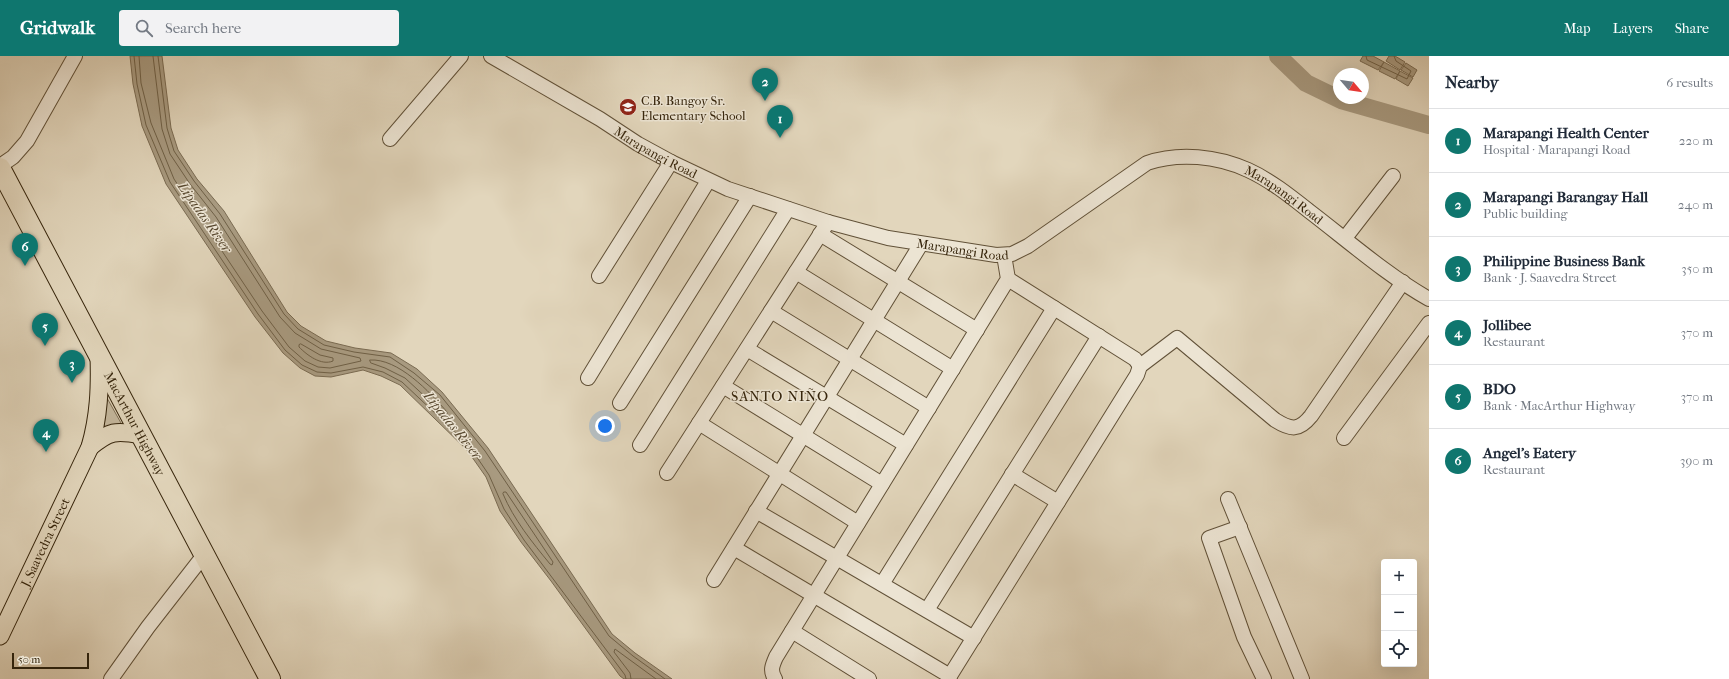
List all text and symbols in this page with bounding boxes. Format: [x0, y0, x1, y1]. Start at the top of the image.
search box [119, 10, 399, 46]
text: Gridwalk [20, 17, 95, 39]
icon: search [133, 17, 155, 39]
text: Search here [165, 19, 241, 37]
text: Map [1564, 20, 1591, 37]
text: Layers [1613, 20, 1653, 37]
text: Share [1675, 20, 1709, 37]
pin: 2 [752, 68, 778, 101]
north arrow [1333, 68, 1369, 104]
text: Nearby [1445, 72, 1499, 92]
text: 6 results [1666, 75, 1713, 90]
place label: C.B. Bangoy Sr. Elementary School [641, 93, 746, 123]
school or university icon: C.B. Bangoy Sr. Elementary School [618, 97, 638, 117]
pin: 1 [767, 105, 793, 138]
street label: Marapangi Road [611, 123, 700, 182]
text: Marapangi Health Center [1483, 124, 1649, 142]
text: 1 [1456, 133, 1460, 148]
text: 220 m [1679, 133, 1713, 148]
text: Hospital · Marapangi Road [1483, 142, 1630, 157]
street label: Marapangi Road [1242, 162, 1327, 228]
water label: Lipadas River [173, 178, 236, 257]
text: Marapangi Barangay Hall [1483, 188, 1648, 206]
text: 2 [1455, 197, 1461, 212]
text: 240 m [1678, 197, 1713, 212]
text: Public building [1483, 206, 1568, 221]
pin: 6 [12, 233, 38, 266]
street label: Marapangi Road [916, 236, 1010, 263]
text: Philippine Business Bank [1483, 252, 1645, 270]
text: 3 [1455, 261, 1461, 276]
text: 350 m [1681, 261, 1713, 276]
text: Bank · J. Saavedra Street [1483, 270, 1617, 285]
pin: 5 [32, 313, 58, 346]
text: Jollibee [1483, 316, 1531, 334]
text: 4 [1454, 325, 1462, 340]
text: 370 m [1681, 325, 1713, 340]
text: Restaurant [1483, 334, 1545, 349]
pin: 3 [59, 350, 85, 383]
street label: MacArthur Highway [101, 369, 169, 479]
text: BDO [1483, 380, 1516, 398]
water label: Lipadas River [419, 387, 486, 464]
district label: SANTO NIÑO [731, 388, 829, 405]
text: 5 [1455, 389, 1461, 404]
text: 370 m [1681, 389, 1713, 404]
text: Bank · MacArthur Highway [1483, 398, 1635, 413]
your location [595, 416, 615, 436]
pin: 4 [33, 419, 59, 452]
text: Angel's Eatery [1483, 444, 1576, 462]
text: 6 [1454, 453, 1462, 468]
text: 390 m [1680, 453, 1713, 468]
text: Restaurant [1483, 462, 1545, 477]
street label: J. Saavedra Street [17, 495, 73, 590]
map controls [1381, 559, 1417, 667]
button: + [1381, 559, 1417, 595]
button: − [1381, 595, 1417, 631]
button: locate [1381, 631, 1417, 667]
scale bar [12, 651, 89, 670]
text: 50 m [18, 653, 40, 666]

